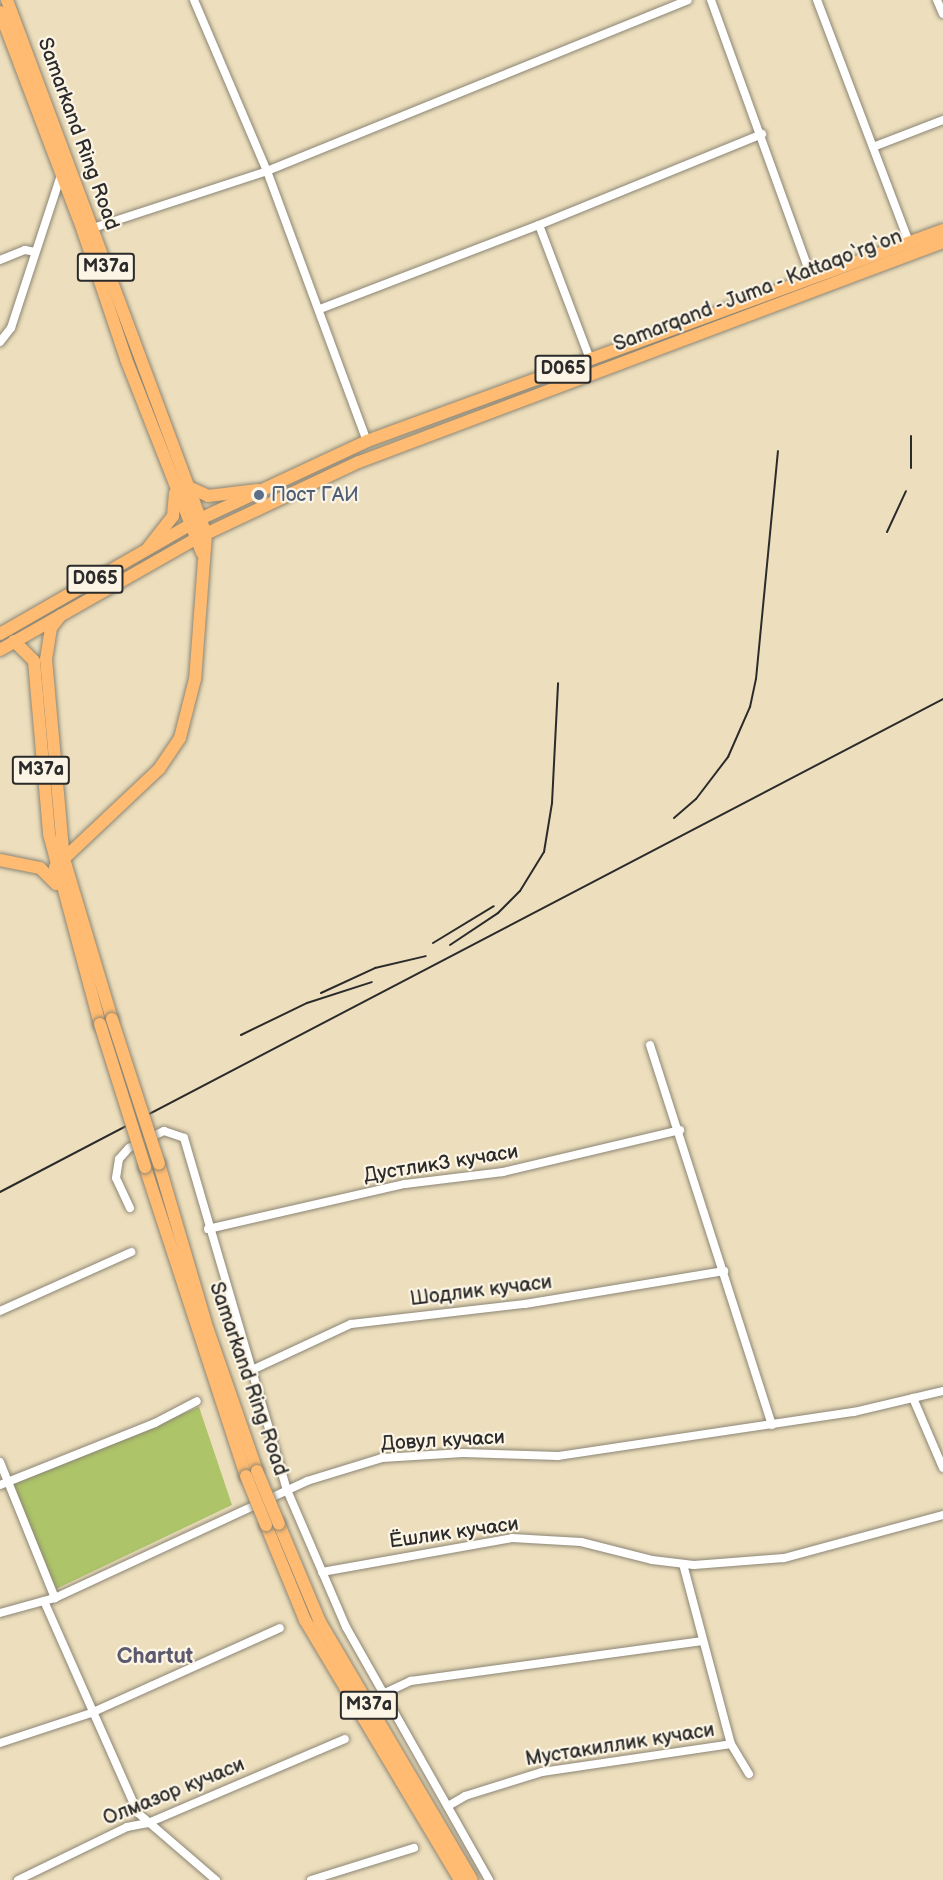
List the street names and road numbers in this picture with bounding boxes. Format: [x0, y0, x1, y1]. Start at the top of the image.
street label: Samarkand Ring Road [32, 35, 124, 233]
street label: Samarqand - Juma - Kattaqo‘rg‘on [608, 224, 908, 358]
road number: M37a [76, 252, 136, 282]
road number: D065 [533, 354, 593, 384]
road number: D065 [65, 564, 125, 594]
road number: M37a [11, 755, 71, 785]
street label: Дустлик3 кучаси [362, 1140, 520, 1188]
street label: Шодлик кучаси [409, 1270, 553, 1312]
street label: Samarkand Ring Road [204, 1279, 292, 1479]
street label: Довул кучаси [380, 1426, 506, 1456]
street label: Ёшлик кучаси [388, 1512, 520, 1554]
road number: M37a [339, 1690, 399, 1720]
street label: Мустакиллик кучаси [524, 1718, 716, 1772]
street label: Олмазор кучаси [100, 1753, 248, 1831]

